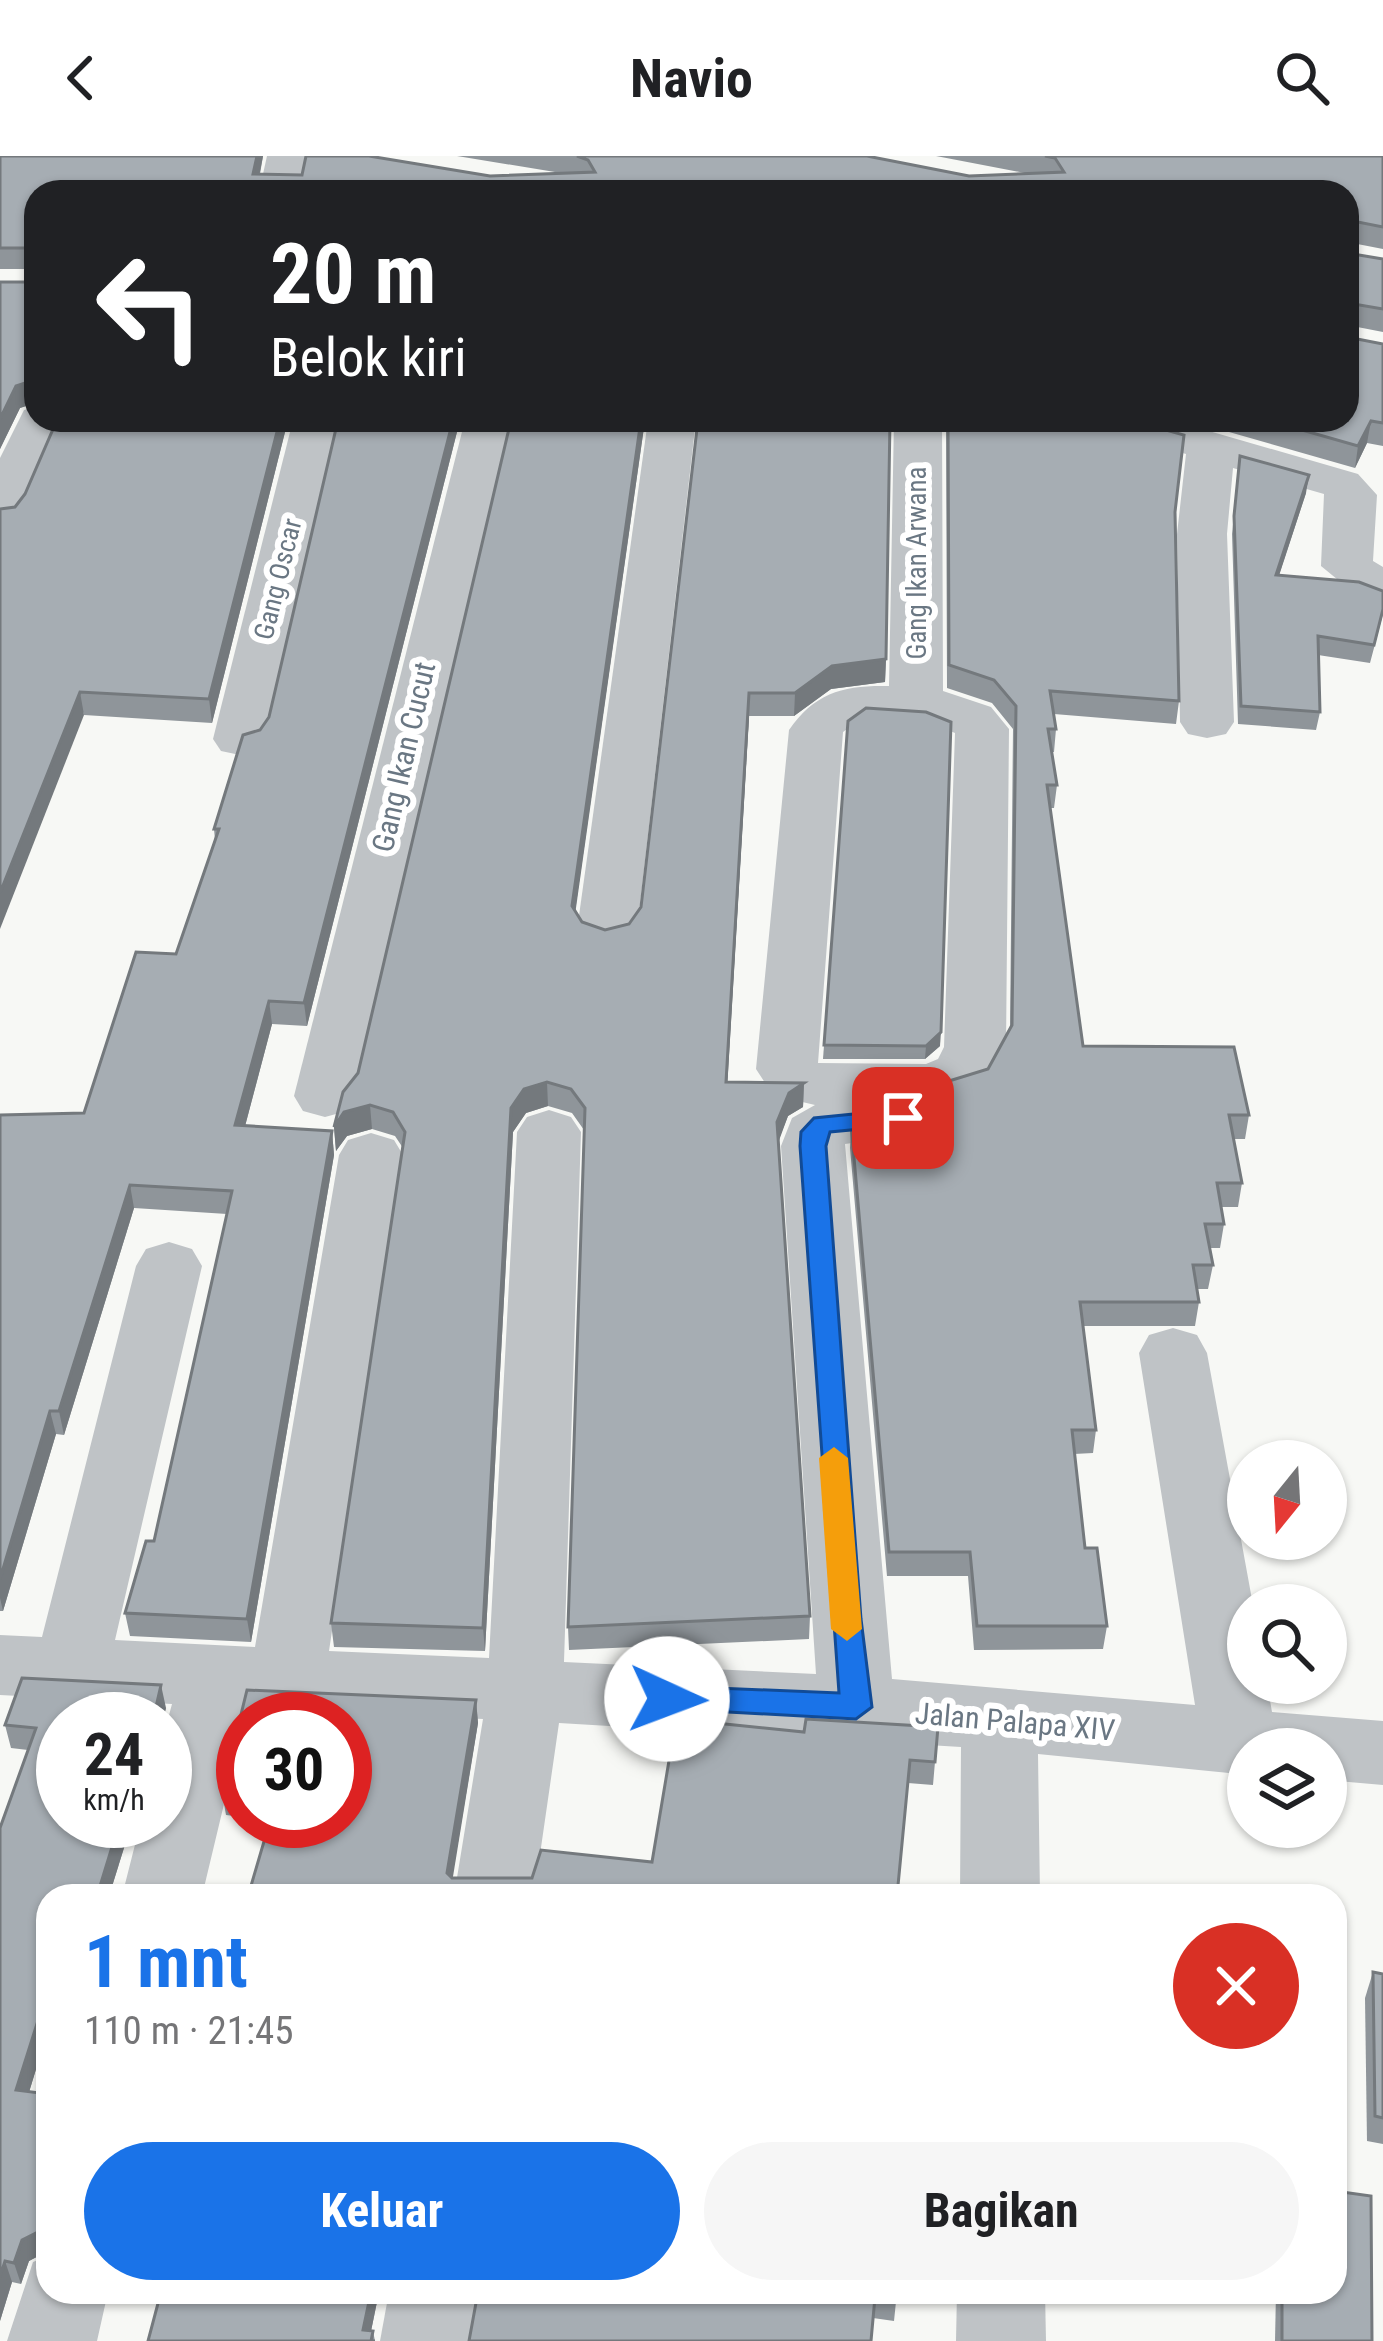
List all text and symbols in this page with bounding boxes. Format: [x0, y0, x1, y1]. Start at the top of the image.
icon: back [48, 45, 114, 111]
icon: search [1269, 45, 1335, 111]
text: Navio [630, 47, 753, 110]
text: 20 m [270, 225, 437, 324]
icon: left [72, 228, 228, 384]
text: Belok kiri [270, 326, 467, 389]
street label: Gang Ikan Arwana [901, 466, 933, 660]
street label: Gang Oscar [248, 515, 308, 643]
street label: Gang Ikan Cucut [365, 659, 442, 855]
pin [852, 1067, 954, 1169]
icon: arrive [870, 1085, 936, 1151]
north arrow [1227, 1440, 1347, 1560]
map controls [1227, 1440, 1347, 1848]
button: search [1227, 1584, 1347, 1704]
position arrow [604, 1636, 730, 1762]
speed limit sign: 30 [216, 1692, 372, 1848]
street label: Jalan Palapa XIV [914, 1695, 1117, 1748]
text: 24 [84, 1719, 144, 1790]
button: layers [1227, 1728, 1347, 1848]
text: km/h [83, 1782, 145, 1817]
text: 1 mnt [84, 1920, 248, 2005]
button: close [1173, 1923, 1299, 2049]
text: 110 m · 21:45 [84, 2008, 294, 2054]
button: Keluar [84, 2142, 680, 2280]
button: Bagikan [704, 2142, 1299, 2280]

